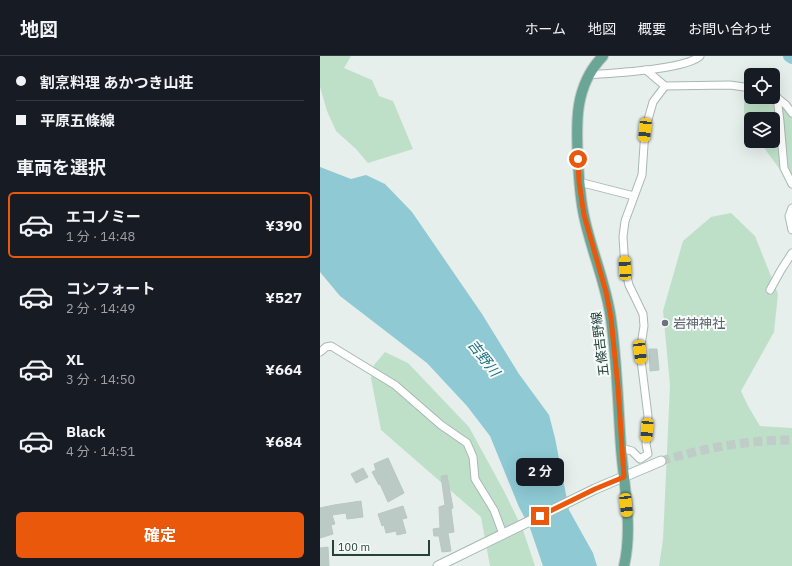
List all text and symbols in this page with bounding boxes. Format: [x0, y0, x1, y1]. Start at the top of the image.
text: 地図 [20, 17, 58, 41]
text: ホーム [524, 20, 566, 38]
text: 地図 [588, 20, 616, 38]
text: 概要 [638, 20, 666, 38]
text: お問い合わせ [688, 20, 772, 38]
map controls [744, 68, 780, 148]
button: locate [744, 68, 780, 104]
text: 割烹料理 あかつき山荘 [40, 73, 194, 92]
text: 平原五條線 [40, 111, 115, 130]
button: layers [744, 112, 780, 148]
car [638, 117, 652, 143]
route start [569, 150, 587, 168]
text: 車両を選択 [16, 156, 106, 179]
icon: car [18, 207, 54, 243]
text: エコノミー [66, 207, 141, 226]
text: ¥390 [265, 216, 302, 235]
text: 1 分 · 14:48 [66, 228, 135, 245]
car [618, 256, 632, 280]
icon: car [18, 279, 54, 315]
text: コンフォート [66, 279, 156, 298]
text: ¥527 [265, 288, 302, 307]
text: 2 分 · 14:49 [66, 300, 135, 317]
street label: 五條吉野線 [588, 311, 612, 377]
place label: 岩神神社 [673, 315, 725, 332]
marker: 岩神神社 [660, 318, 670, 328]
water label: 吉野川 [464, 336, 505, 382]
car [633, 339, 647, 365]
text: XL [66, 350, 84, 369]
icon: car [18, 351, 54, 387]
text: ¥664 [265, 360, 302, 379]
text: 3 分 · 14:50 [66, 371, 135, 388]
car [640, 418, 654, 442]
text: Black [66, 422, 106, 441]
icon: car [18, 423, 54, 459]
text: ¥684 [265, 432, 302, 451]
text: 4 分 · 14:51 [66, 443, 135, 460]
callout: 2 分 [516, 458, 564, 486]
text: 2 分 [528, 463, 552, 480]
car [619, 492, 633, 518]
route end [531, 507, 549, 525]
button: 確定 [16, 512, 304, 558]
scale bar [332, 538, 430, 557]
text: 100 m [338, 540, 370, 554]

